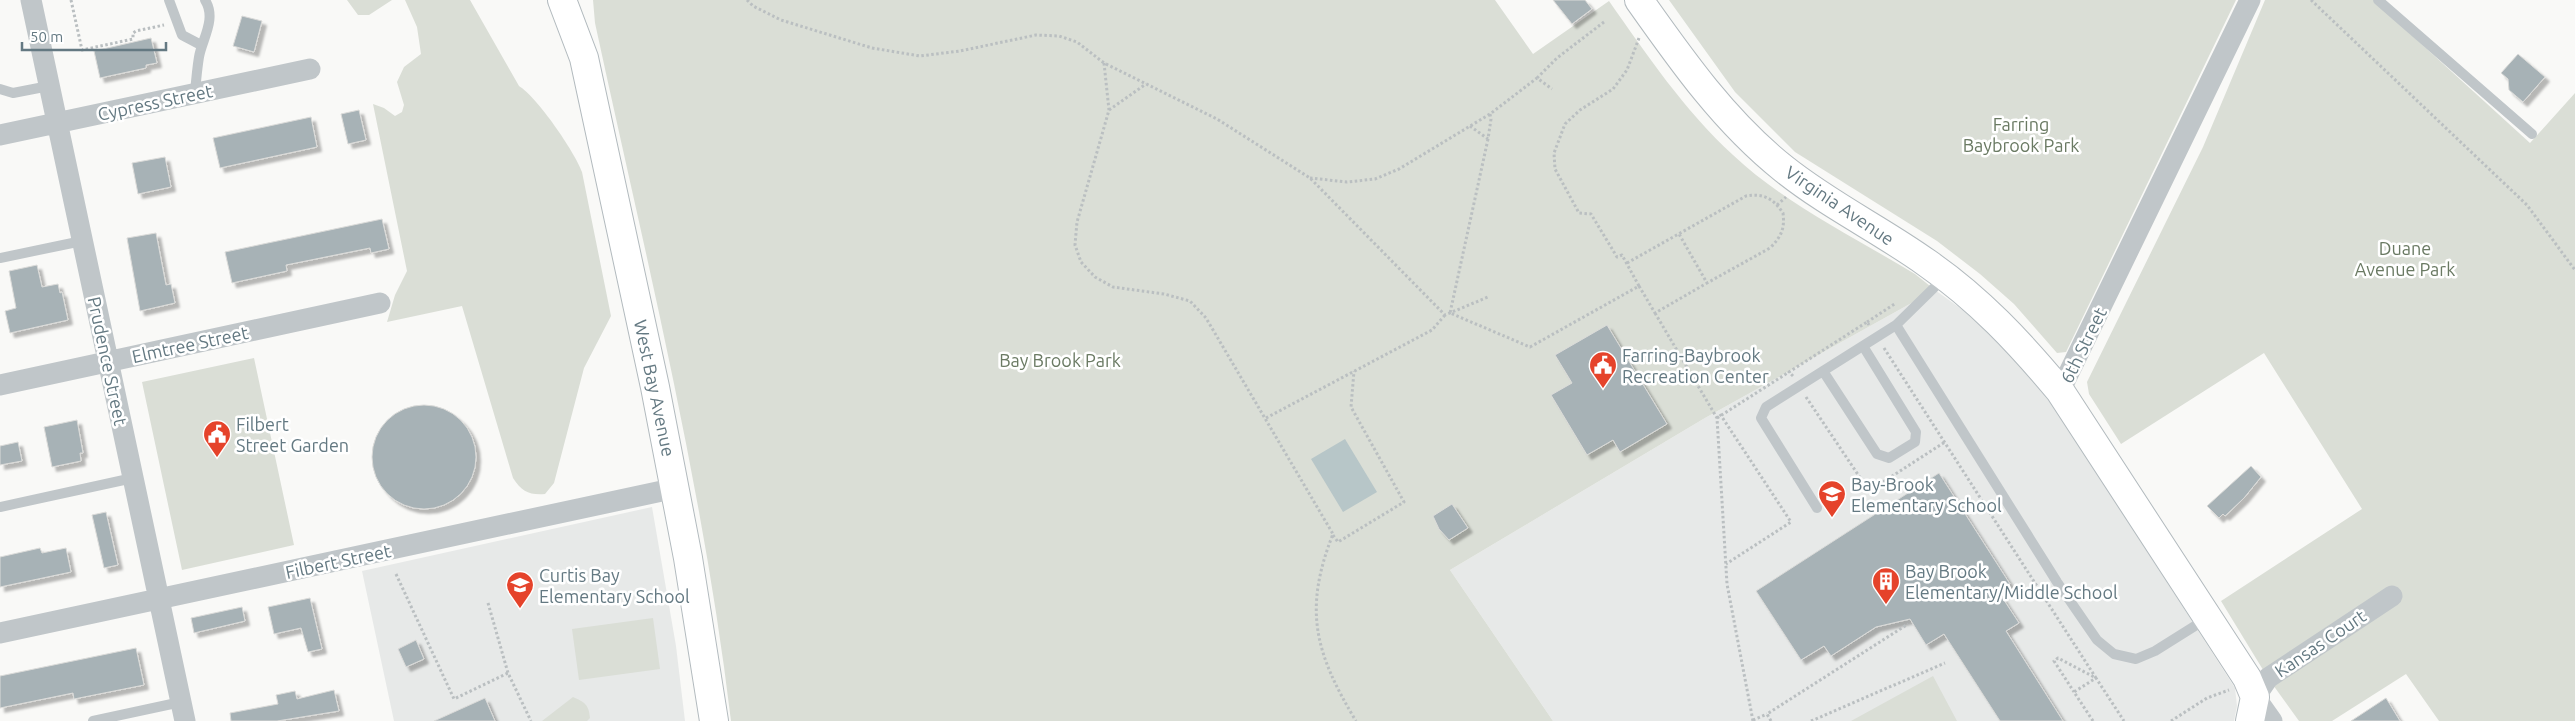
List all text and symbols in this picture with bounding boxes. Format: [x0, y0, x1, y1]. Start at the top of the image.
scale bar [22, 20, 166, 52]
text: 50 m [30, 28, 63, 45]
street label: Cypress Street [96, 80, 214, 124]
park label: Farring Baybrook Park [1963, 114, 2079, 155]
street label: Virginia Avenue [1782, 161, 1898, 249]
park label: Duane Avenue Park [2355, 238, 2455, 279]
street label: Prudence Street [85, 295, 131, 427]
street label: 6th Street [2056, 304, 2110, 386]
street label: West Bay Avenue [631, 318, 679, 458]
street label: Elmtree Street [130, 322, 250, 366]
place label: Farring-Baybrook Recreation Center [1622, 345, 1769, 386]
park label: Bay Brook Park [999, 350, 1121, 370]
public building icon: Farring-Baybrook Recreation Center [1588, 350, 1618, 389]
place label: Filbert Street Garden [236, 414, 349, 455]
public building icon: Filbert Street Garden [202, 419, 232, 458]
place label: Bay-Brook Elementary School [1851, 474, 2002, 515]
school or university icon: Bay-Brook Elementary School [1817, 479, 1847, 518]
street label: Filbert Street [283, 540, 393, 582]
place label: Bay Brook Elementary/Middle School [1905, 561, 2118, 602]
place label: Curtis Bay Elementary School [539, 565, 690, 606]
building icon: Bay Brook Elementary/Middle School [1871, 566, 1901, 605]
school or university icon: Curtis Bay Elementary School [505, 570, 535, 609]
street label: Kansas Court [2271, 605, 2369, 681]

